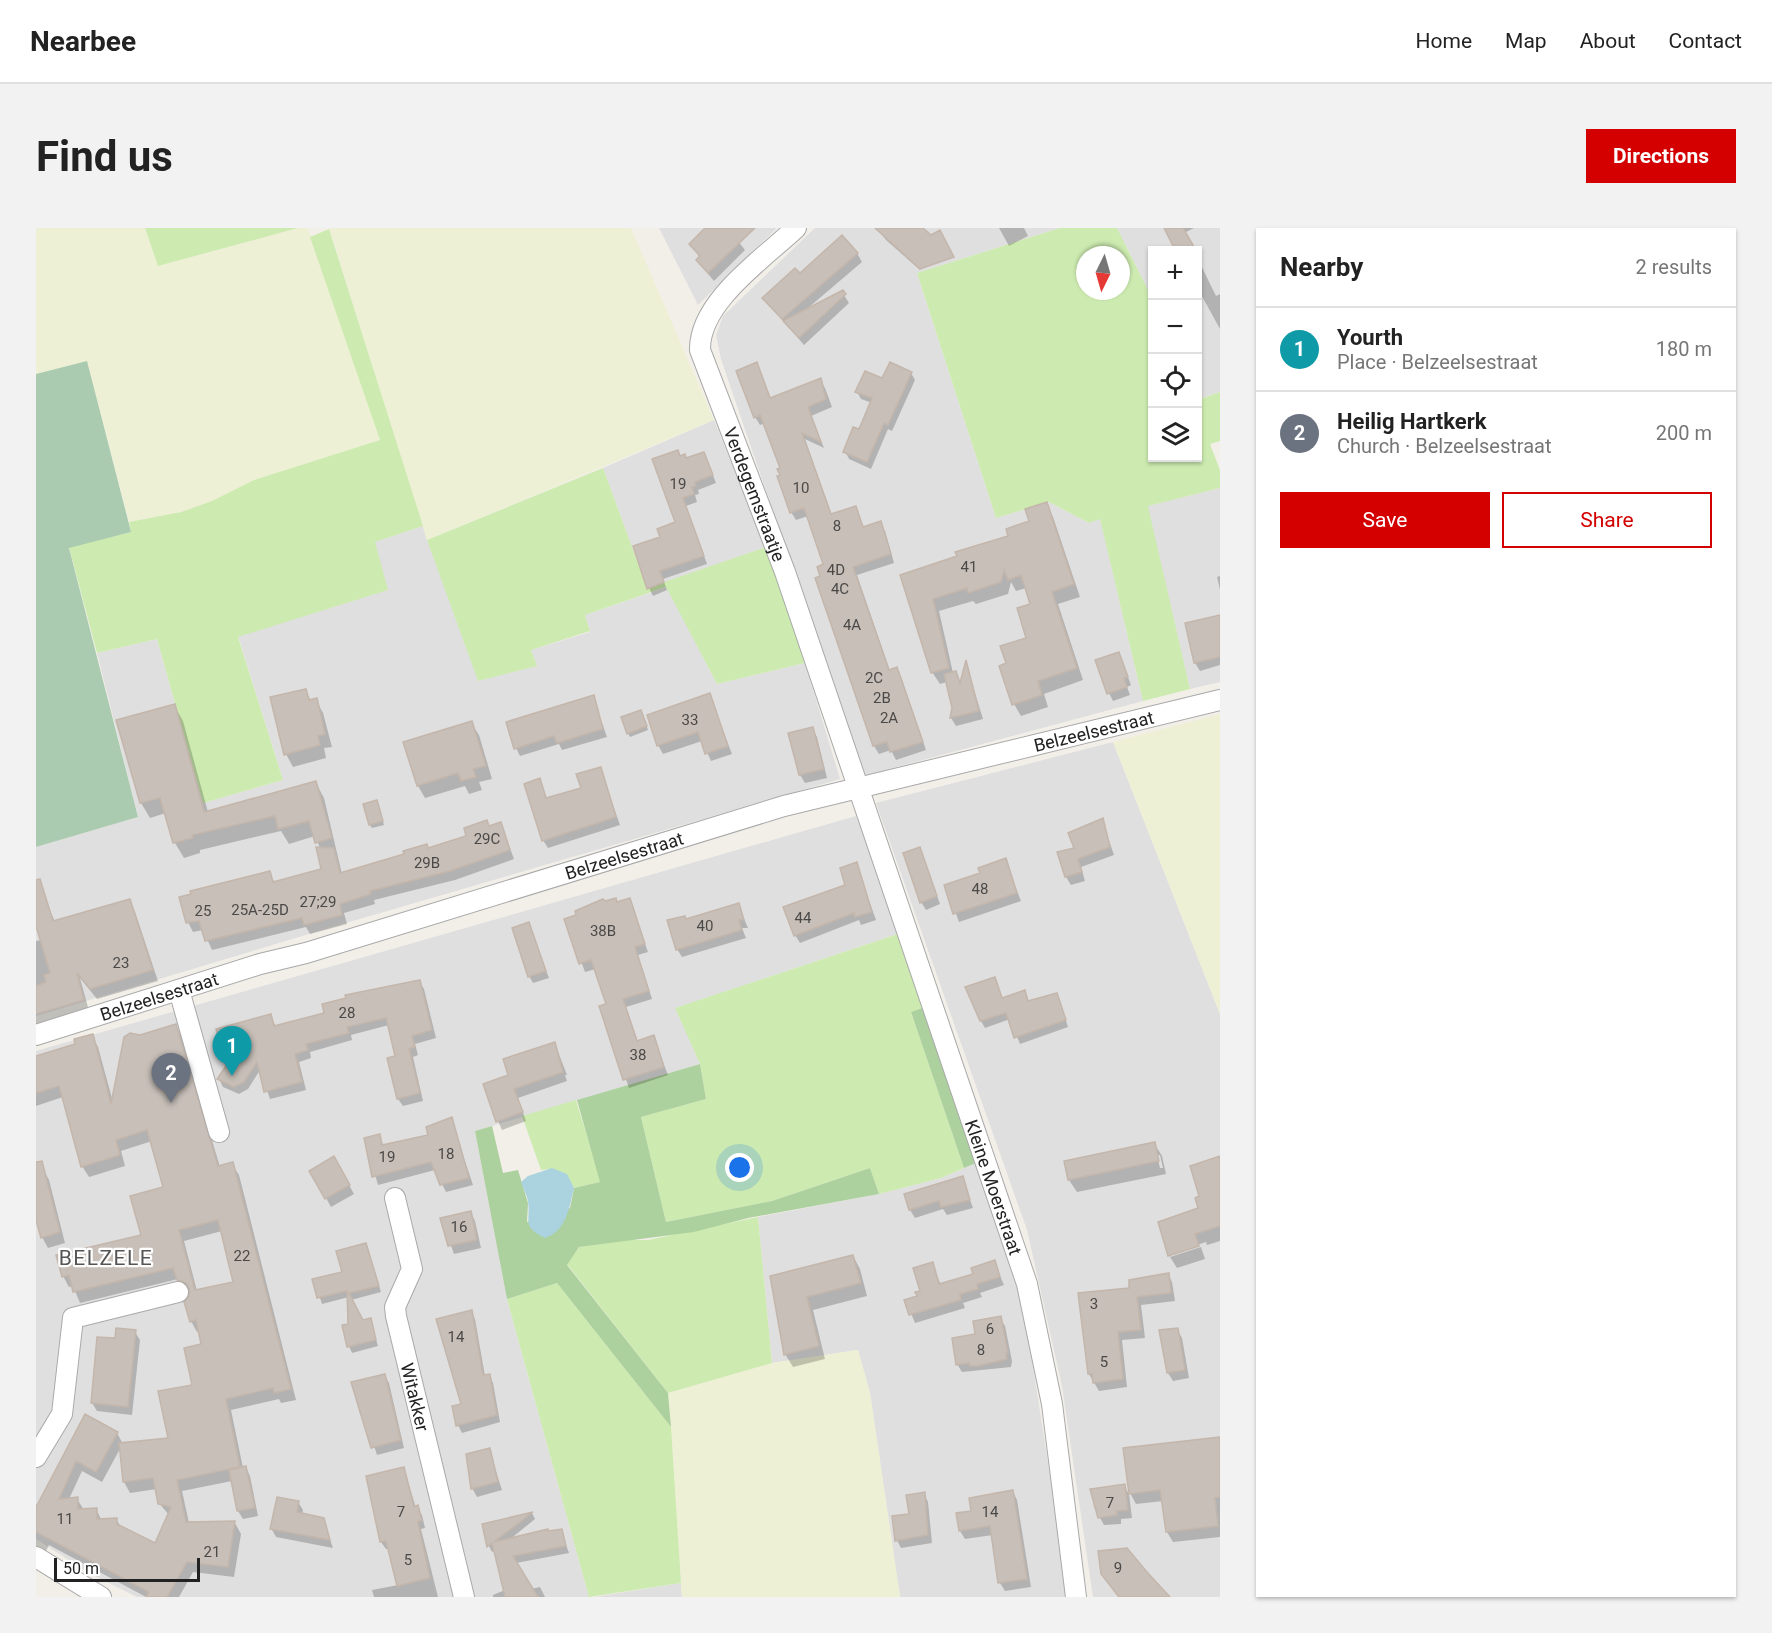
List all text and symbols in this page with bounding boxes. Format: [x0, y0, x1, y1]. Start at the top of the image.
text: Nearbee [30, 25, 136, 58]
text: Home [1416, 29, 1472, 53]
text: Map [1505, 29, 1547, 53]
text: About [1580, 29, 1636, 53]
text: Contact [1669, 29, 1742, 53]
button: Directions [1586, 129, 1736, 183]
text: Find us [36, 132, 173, 181]
north arrow [1076, 246, 1130, 300]
map controls [1148, 246, 1202, 462]
button: + [1148, 246, 1202, 300]
text: Nearby [1280, 252, 1363, 282]
text: 2 results [1636, 255, 1712, 279]
button: − [1148, 300, 1202, 354]
text: Yourth [1337, 325, 1403, 350]
text: 1 [1294, 337, 1305, 361]
text: 180 m [1656, 337, 1712, 361]
text: Place · Belzeelsestraat [1337, 350, 1538, 374]
button: locate [1148, 354, 1202, 408]
button: layers [1148, 408, 1202, 462]
text: Heilig Hartkerk [1337, 409, 1487, 434]
text: 2 [1294, 421, 1305, 445]
text: 200 m [1656, 421, 1712, 445]
street label: Verdegemstraatje [720, 424, 790, 564]
text: Church · Belzeelsestraat [1337, 434, 1552, 458]
house number: 19 [670, 475, 686, 493]
house number: 10 [793, 479, 809, 497]
button: Save [1280, 492, 1490, 548]
button: Share [1502, 492, 1712, 548]
house number: 8 [833, 517, 841, 535]
house number: 41 [961, 558, 977, 576]
house number: 4D [827, 561, 845, 579]
house number: 4C [831, 580, 849, 598]
house number: 4A [843, 616, 861, 634]
house number: 2C [865, 669, 883, 687]
house number: 2B [873, 689, 891, 707]
street label: Belzeelsestraat [1032, 706, 1156, 755]
house number: 2A [880, 709, 898, 727]
house number: 33 [682, 711, 698, 729]
street label: Belzeelsestraat [562, 827, 686, 883]
house number: 29C [474, 830, 501, 848]
house number: 29B [414, 854, 440, 872]
house number: 48 [972, 880, 988, 898]
house number: 27;29 [300, 893, 336, 911]
house number: 25A-25D [231, 901, 289, 919]
house number: 25 [195, 902, 211, 920]
house number: 44 [795, 909, 812, 927]
house number: 40 [697, 917, 713, 935]
house number: 38B [590, 922, 616, 940]
house number: 23 [113, 954, 129, 972]
street label: Belzeelsestraat [97, 967, 221, 1025]
house number: 28 [339, 1004, 355, 1022]
pin: 1 [212, 1026, 252, 1076]
house number: 38 [630, 1046, 646, 1064]
pin: 2 [152, 1054, 190, 1103]
street label: Kleine Moerstraat [961, 1117, 1027, 1258]
house number: 18 [438, 1145, 454, 1163]
house number: 19 [379, 1148, 395, 1166]
your location [725, 1153, 754, 1182]
house number: 16 [451, 1218, 467, 1236]
district label: BELZELE [59, 1246, 153, 1270]
house number: 22 [234, 1247, 250, 1265]
house number: 3 [1090, 1295, 1098, 1313]
house number: 6 [986, 1320, 994, 1338]
house number: 14 [448, 1328, 465, 1346]
house number: 8 [977, 1341, 985, 1359]
house number: 5 [1100, 1353, 1108, 1371]
street label: Witakker [397, 1361, 434, 1433]
house number: 7 [1106, 1494, 1114, 1512]
house number: 7 [397, 1503, 405, 1521]
house number: 14 [982, 1503, 999, 1521]
house number: 11 [57, 1510, 73, 1528]
house number: 21 [204, 1543, 220, 1561]
house number: 5 [404, 1551, 412, 1569]
scale bar [54, 1555, 200, 1582]
text: 50 m [63, 1559, 99, 1578]
house number: 9 [1114, 1559, 1122, 1577]

